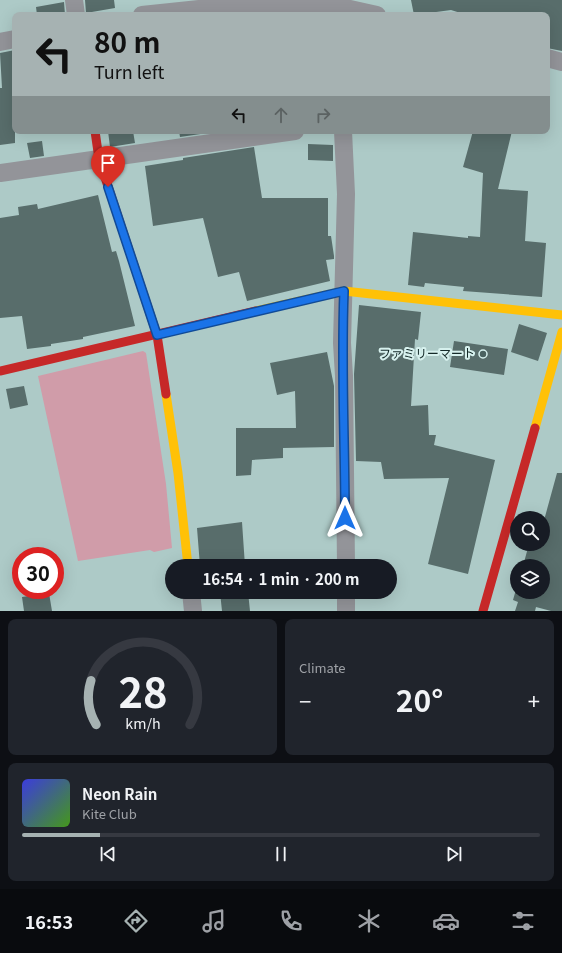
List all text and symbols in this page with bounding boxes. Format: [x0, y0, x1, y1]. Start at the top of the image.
text: 80 m [94, 21, 160, 61]
icon: left [28, 28, 80, 80]
text: Turn left [94, 58, 164, 84]
icon: left [228, 104, 250, 126]
icon: ahead [270, 104, 292, 126]
icon: right [312, 104, 334, 126]
pin [91, 146, 125, 187]
icon: arrive [97, 152, 119, 174]
place label: ファミリーマート [379, 344, 475, 361]
marker: ファミリーマート [478, 349, 488, 359]
position arrow [324, 497, 366, 539]
map controls [510, 511, 550, 599]
button: search [510, 511, 550, 551]
speed limit sign: 30 [12, 547, 64, 599]
button: layers [510, 559, 550, 599]
text: 16:54 · 1 min · 200 m [203, 568, 359, 589]
text: Climate [299, 658, 346, 677]
text: 28 [118, 660, 167, 720]
text: 20° [396, 677, 443, 721]
text: − [299, 684, 311, 716]
text: + [528, 684, 540, 716]
text: km/h [125, 712, 160, 733]
text: Neon Rain [82, 783, 157, 804]
text: Kite Club [82, 804, 137, 823]
icon: previous [97, 843, 119, 865]
icon: pause [270, 843, 292, 865]
icon: next [443, 843, 465, 865]
icon: directions [122, 907, 150, 935]
icon: music [200, 907, 228, 935]
icon: phone [277, 907, 305, 935]
icon: climate [355, 907, 383, 935]
icon: car [432, 907, 460, 935]
icon: filters [509, 907, 537, 935]
text: 16:53 [25, 908, 73, 934]

